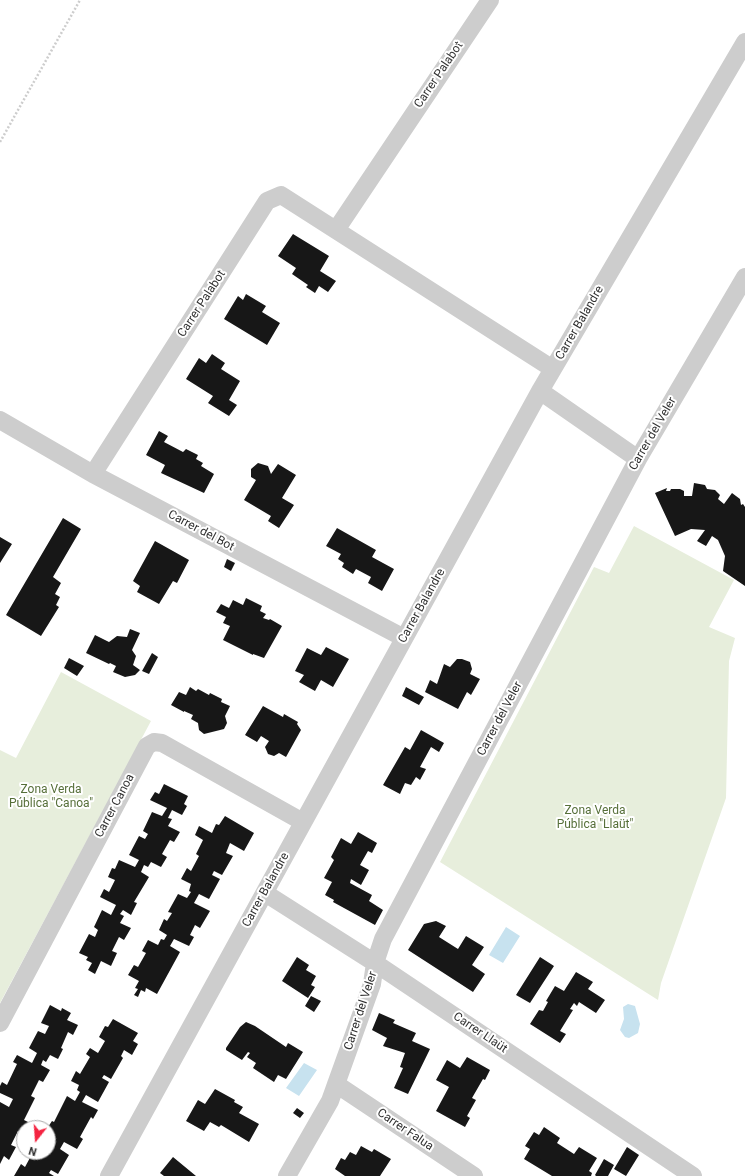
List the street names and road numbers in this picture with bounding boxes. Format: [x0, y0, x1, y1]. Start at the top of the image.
street label: Carrer Palabot [412, 39, 466, 111]
street label: Carrer Palabot [175, 268, 229, 340]
street label: Carrer Balandre [553, 283, 607, 363]
street label: Carrer del Veler [626, 395, 680, 473]
street label: Carrer del Bot [165, 507, 237, 555]
street label: Carrer Balandre [396, 566, 448, 646]
street label: Carrer del Veler [474, 679, 526, 759]
street label: Carrer Canoa [92, 772, 138, 840]
street label: Carrer Balandre [240, 850, 292, 930]
street label: Carrer del Veler [342, 970, 380, 1052]
street label: Carrer Llaüt [450, 1010, 510, 1056]
street label: Carrer Falua [374, 1106, 436, 1154]

